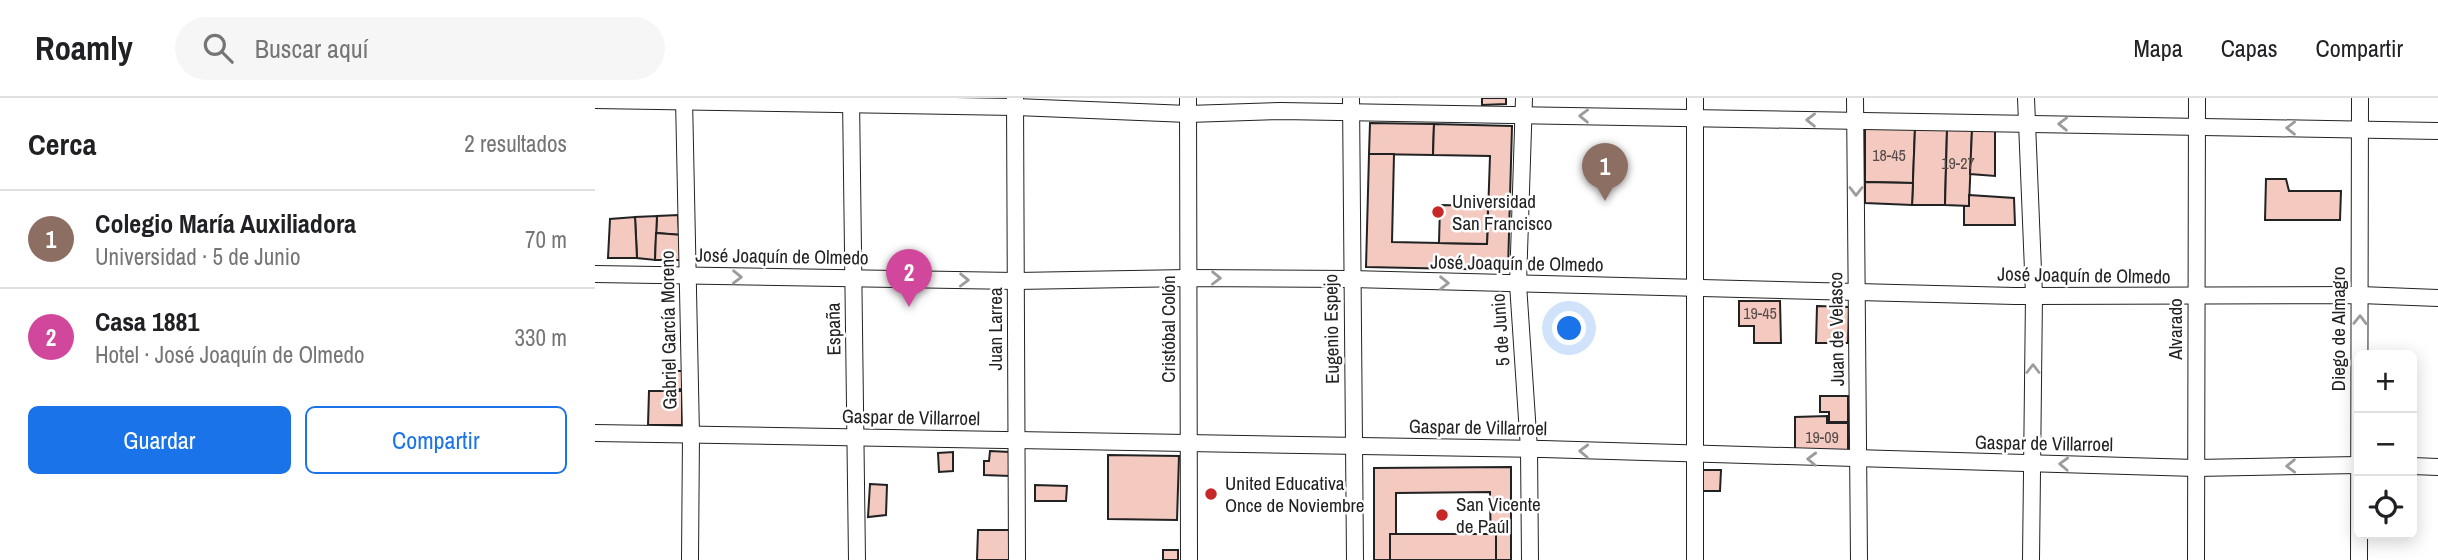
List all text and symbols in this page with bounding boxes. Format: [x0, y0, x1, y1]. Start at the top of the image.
search box [175, 17, 665, 80]
text: Roamly [35, 26, 133, 70]
icon: search [199, 29, 237, 67]
text: Buscar aquí [255, 31, 369, 66]
text: Mapa [2133, 32, 2183, 64]
text: Capas [2221, 32, 2278, 64]
text: Compartir [2316, 32, 2403, 64]
one-way arrow [1578, 109, 1589, 124]
one-way arrow [1805, 112, 1816, 128]
one-way arrow [2057, 117, 2068, 132]
one-way arrow [2285, 120, 2295, 136]
text: Cerca [28, 124, 96, 164]
text: 2 resultados [464, 128, 567, 159]
pin: 1 [1582, 143, 1628, 201]
house number: 18-45 [1872, 144, 1906, 166]
house number: 19-27 [1941, 152, 1975, 174]
one-way arrow [1848, 185, 1863, 196]
place label: Universidad San Francisco [1452, 188, 1552, 236]
marker: Universidad San Francisco [1430, 204, 1446, 220]
text: Colegio María Auxiliadora [95, 206, 356, 241]
text: 1 [46, 224, 56, 255]
text: 70 m [525, 224, 567, 255]
text: Universidad · 5 de Junio [95, 241, 301, 272]
street label: José Joaquín de Olmedo [695, 241, 869, 271]
street label: José Joaquín de Olmedo [1430, 248, 1604, 278]
pin: 2 [886, 249, 932, 307]
street label: Gabriel García Moreno [654, 250, 682, 410]
street label: José Joaquín de Olmedo [1997, 260, 2171, 290]
street label: Diego de Almagro [2325, 267, 2351, 391]
one-way arrow [731, 269, 742, 284]
one-way arrow [1211, 270, 1222, 286]
street label: Juan de Velasco [1822, 272, 1850, 386]
one-way arrow [959, 273, 970, 288]
street label: Eugenio Espejo [1317, 274, 1345, 384]
street label: Cristóbal Colón [1155, 275, 1181, 383]
one-way arrow [1438, 275, 1449, 290]
street label: Juan Larrea [982, 287, 1008, 371]
street label: 5 de Junio [1484, 293, 1516, 367]
street label: Alvarado [2162, 298, 2188, 361]
street label: España [820, 302, 846, 356]
house number: 19-45 [1743, 302, 1777, 324]
text: Casa 1881 [95, 304, 199, 339]
your location [1552, 311, 1586, 345]
one-way arrow [2352, 315, 2368, 325]
text: 2 [46, 322, 56, 353]
text: 330 m [515, 322, 567, 353]
text: Hotel · José Joaquín de Olmedo [95, 339, 364, 370]
map controls [2354, 350, 2417, 539]
button: + [2354, 350, 2417, 413]
one-way arrow [2025, 364, 2041, 374]
street label: Gaspar de Villarroel [842, 403, 980, 431]
button: Guardar [28, 406, 291, 474]
button: Compartir [305, 406, 567, 474]
street label: Gaspar de Villarroel [1409, 413, 1547, 441]
button: − [2354, 413, 2417, 476]
house number: 19-09 [1805, 426, 1839, 448]
street label: Gaspar de Villarroel [1975, 429, 2113, 457]
one-way arrow [1579, 443, 1590, 458]
one-way arrow [1806, 451, 1816, 467]
one-way arrow [2058, 456, 2069, 471]
one-way arrow [2285, 458, 2296, 474]
place label: United Educativa Once de Noviembre [1225, 470, 1364, 518]
button: locate [2354, 476, 2417, 539]
marker: United Educativa Once de Noviembre [1203, 486, 1219, 502]
place label: San Vicente de Paúl [1456, 491, 1541, 539]
marker: San Vicente de Paúl [1434, 507, 1450, 523]

